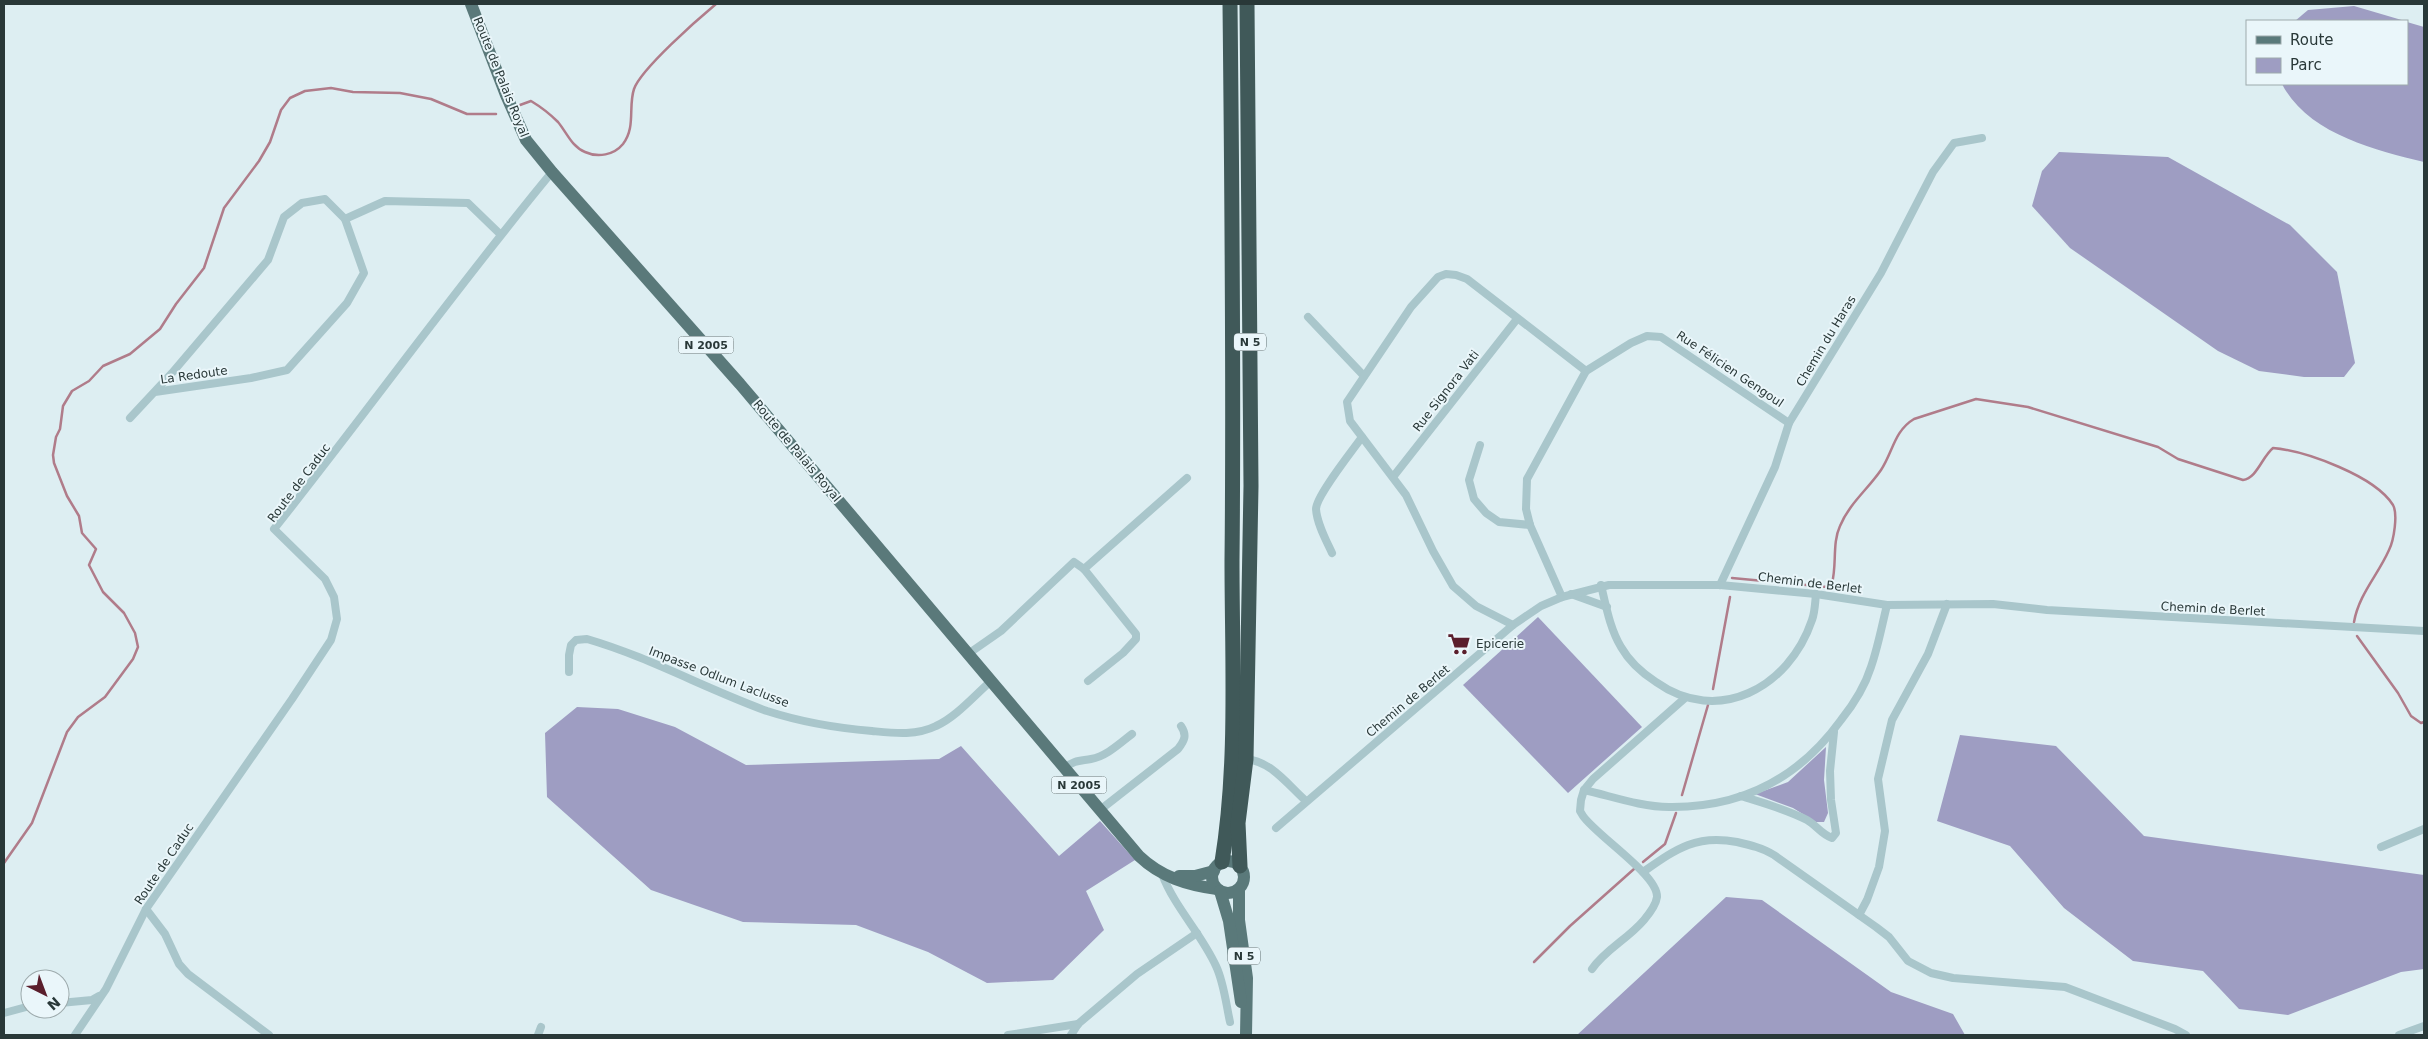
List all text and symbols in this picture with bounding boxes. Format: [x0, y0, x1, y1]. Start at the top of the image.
street label: Route de Palais Royal [470, 15, 532, 139]
legend [2246, 20, 2408, 85]
text: Route [2290, 31, 2334, 49]
text: Parc [2290, 56, 2322, 74]
street label: Chemin du Haras [1793, 293, 1859, 389]
street label: Rue Félicien Gengoul [1674, 328, 1786, 410]
road number: N 5 [1234, 334, 1266, 351]
road number: N 2005 [678, 336, 734, 354]
street label: Rue Signora Vati [1410, 348, 1482, 434]
street label: La Redoute [160, 363, 228, 387]
street label: Route de Palais Royal [750, 397, 844, 505]
street label: Route de Caduc [265, 441, 333, 525]
street label: Chemin de Berlet [1757, 570, 1863, 596]
street label: Chemin de Berlet [2160, 599, 2266, 619]
supermarket icon: Epicerie [1446, 631, 1472, 657]
place label: Epicerie [1476, 637, 1524, 651]
street label: Impasse Odlum Laclusse [647, 644, 791, 710]
street label: Chemin de Berlet [1363, 662, 1453, 740]
road number: N 2005 [1052, 776, 1106, 794]
street label: Route de Caduc [132, 821, 196, 907]
road number: N 5 [1228, 948, 1260, 964]
north arrow [20, 969, 70, 1019]
text: N [44, 994, 63, 1014]

